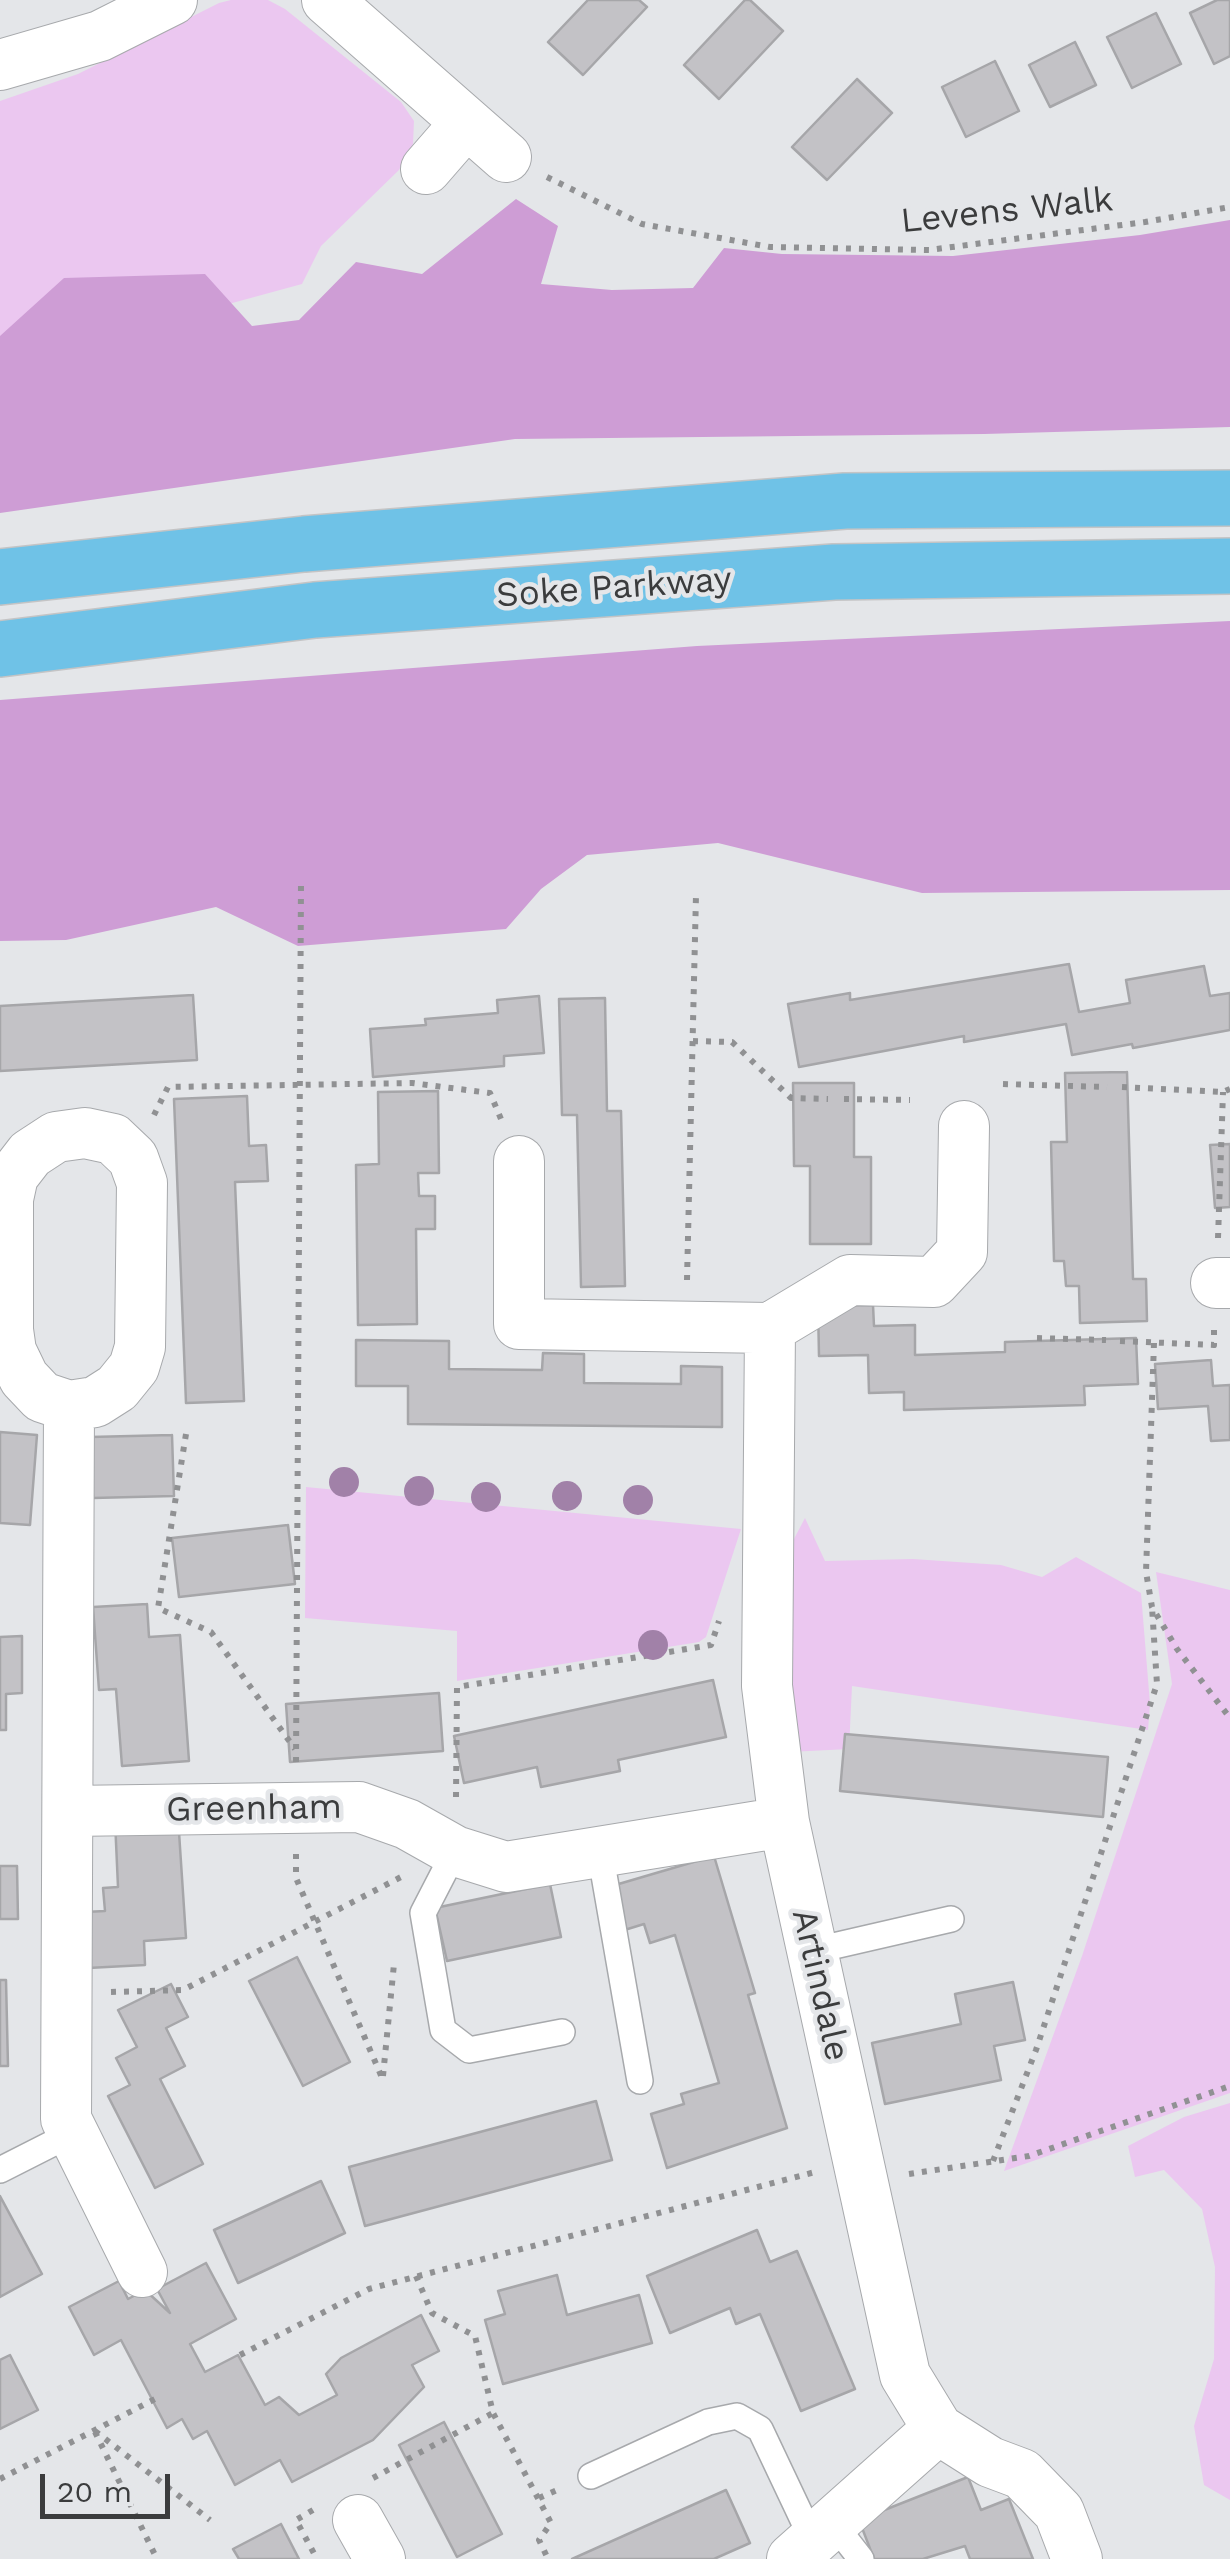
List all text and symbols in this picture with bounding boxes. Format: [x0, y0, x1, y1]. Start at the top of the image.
street label: Levens Walk [899, 179, 1115, 243]
street label: Soke Parkway [495, 559, 733, 617]
street label: Greenham [166, 1786, 342, 1832]
street label: Artindale [782, 1905, 858, 2065]
scale bar [45, 2454, 175, 2516]
text: 20 m [57, 2474, 132, 2509]

